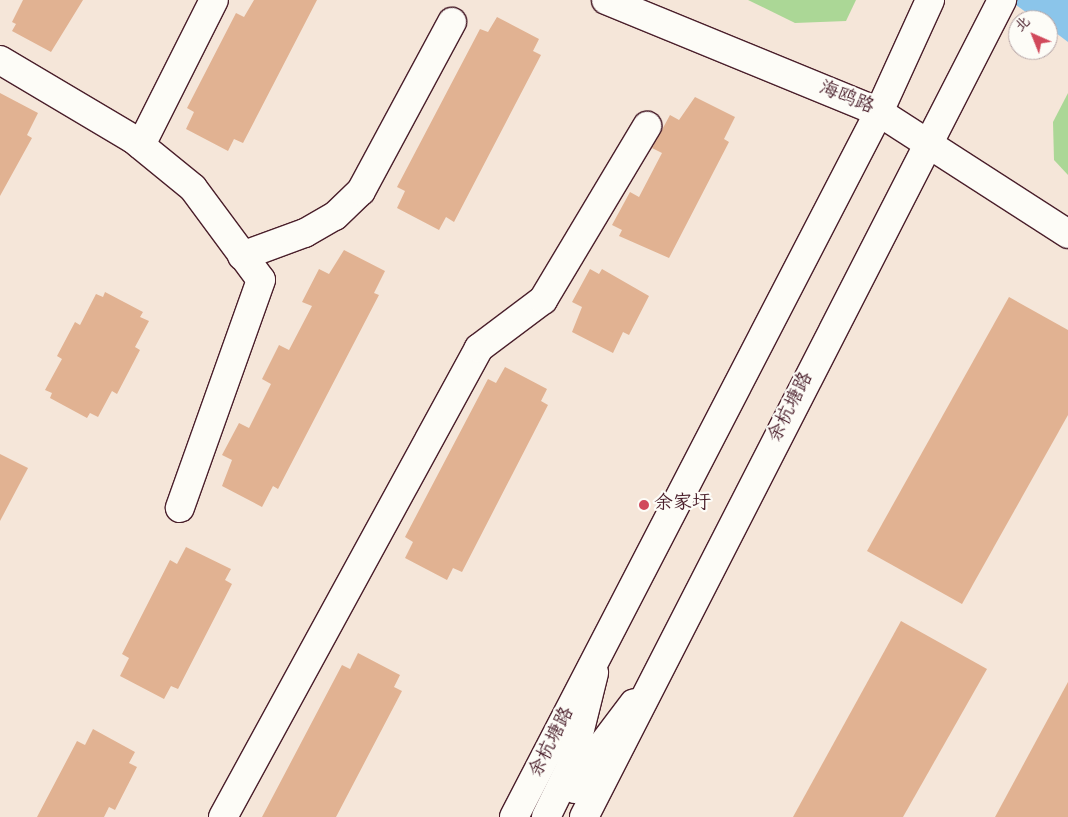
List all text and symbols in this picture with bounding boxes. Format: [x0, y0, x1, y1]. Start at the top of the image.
north arrow [1008, 10, 1058, 60]
text: 北 [1011, 13, 1035, 37]
street label: 海鸥路 [815, 78, 877, 120]
street label: 余杭塘路 [765, 369, 819, 447]
place label: 余家圩 [654, 494, 711, 516]
marker: 余家圩 [638, 499, 650, 511]
street label: 余杭塘路 [526, 704, 580, 782]

